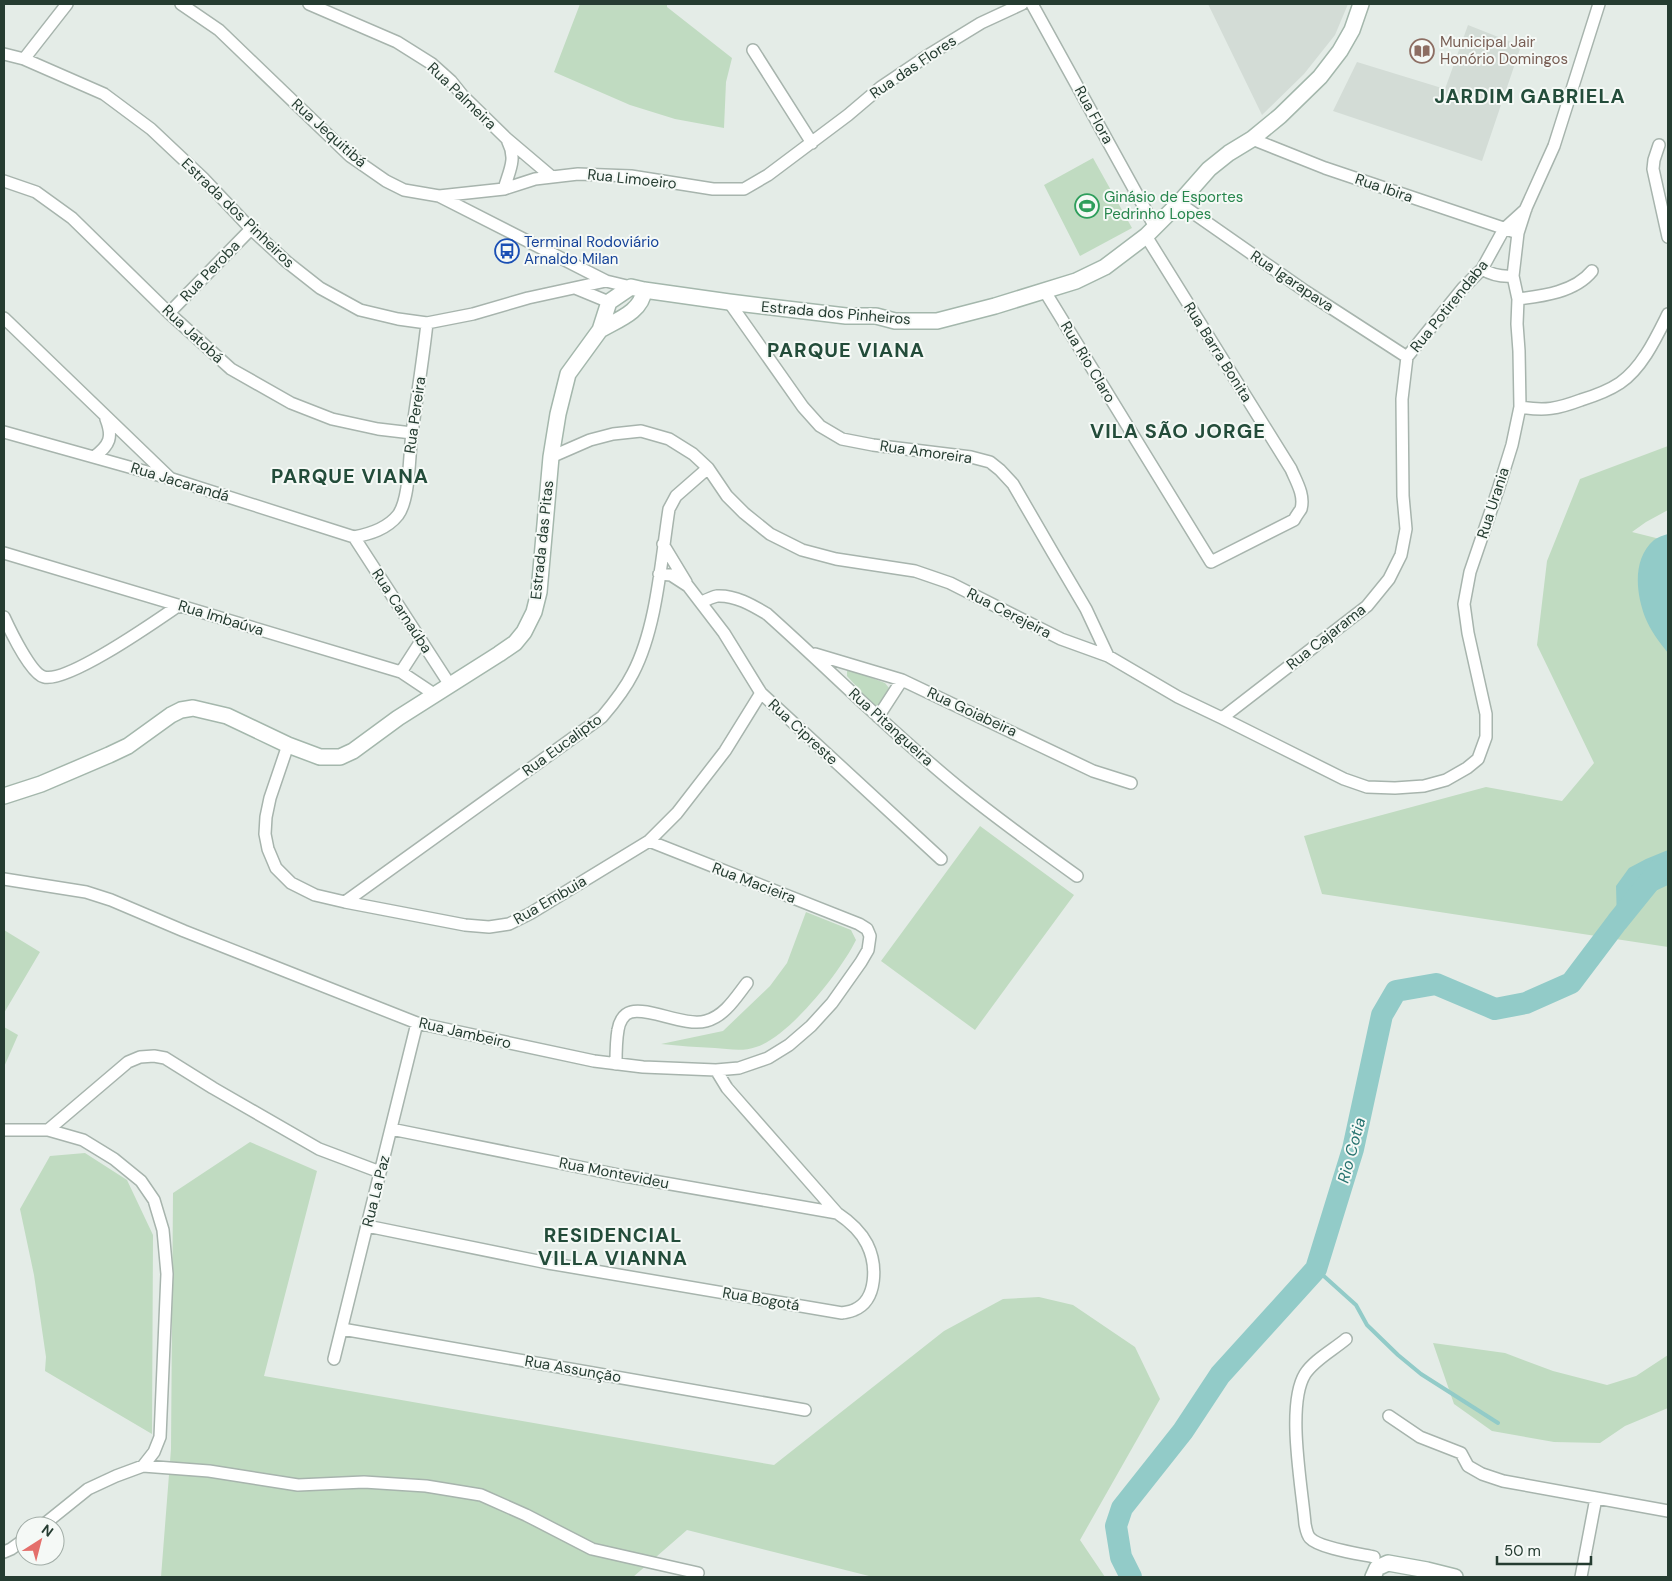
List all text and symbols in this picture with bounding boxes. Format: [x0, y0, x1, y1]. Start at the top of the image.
street label: Rua das Flores [866, 31, 960, 103]
place label: Municipal Jair Honório Domingos [1440, 32, 1568, 69]
library icon: Municipal Jair Honório Domingos [1409, 38, 1435, 64]
street label: Rua Palmeira [423, 58, 501, 134]
street label: Rua Flora [1070, 82, 1118, 148]
district label: JARDIM GABRIELA [1434, 83, 1626, 109]
street label: Rua Jequitibá [287, 94, 371, 172]
street label: Estrada dos Pinheiros [177, 154, 299, 272]
street label: Rua Limoeiro [586, 164, 678, 194]
street label: Rua Ibira [1352, 169, 1416, 207]
place label: Ginásio de Esportes Pedrinho Lopes [1104, 187, 1243, 224]
sports icon: Ginásio de Esportes Pedrinho Lopes [1074, 193, 1100, 219]
place label: Terminal Rodoviário Arnaldo Milan [524, 232, 659, 269]
street label: Rua Peroba [176, 236, 244, 306]
bus stop icon: Terminal Rodoviário Arnaldo Milan [494, 238, 520, 264]
street label: Rua Igarapava [1246, 246, 1338, 316]
street label: Rua Potirendaba [1406, 256, 1492, 356]
street label: Estrada dos Pinheiros [760, 297, 912, 329]
street label: Rua Barra Bonita [1179, 298, 1257, 406]
street label: Rua Jatobá [158, 300, 228, 368]
street label: Rua Rio Claro [1056, 318, 1120, 406]
district label: PARQUE VIANA [767, 337, 925, 363]
street label: Rua Pereira [400, 375, 430, 455]
district label: VILA SÃO JORGE [1090, 418, 1266, 444]
street label: Rua Amoreira [879, 436, 973, 468]
street label: Rua Jacarandá [128, 458, 232, 506]
district label: PARQUE VIANA [271, 463, 429, 489]
street label: Rua Urania [1472, 465, 1514, 541]
street label: Estrada das Pitas [526, 479, 558, 601]
street label: Rua Carnaúba [367, 565, 437, 657]
street label: Rua Cerejeira [963, 583, 1055, 643]
street label: Rua Imbaúva [176, 596, 266, 640]
street label: Rua Cajarama [1282, 600, 1370, 674]
street label: Rua Goiabeira [924, 682, 1020, 742]
street label: Rua Pitangueira [844, 684, 938, 770]
street label: Rua Cipreste [764, 694, 842, 770]
street label: Rua Eucalipto [518, 709, 606, 781]
street label: Rua Macieira [709, 858, 799, 908]
street label: Rua Embuia [510, 871, 590, 929]
street label: Rua Jambeiro [417, 1013, 513, 1053]
water label: Rio Cotia [1333, 1115, 1370, 1185]
street label: Rua La Paz [357, 1153, 395, 1229]
street label: Rua Montevideu [557, 1153, 671, 1193]
district label: RESIDENCIAL VILLA VIANNA [538, 1222, 688, 1271]
street label: Rua Bogotá [721, 1282, 801, 1316]
street label: Rua Assunção [523, 1351, 623, 1387]
north arrow [15, 1516, 65, 1566]
text: N [38, 1520, 57, 1541]
scale bar [1497, 1534, 1591, 1566]
text: 50 m [1504, 1541, 1541, 1561]

